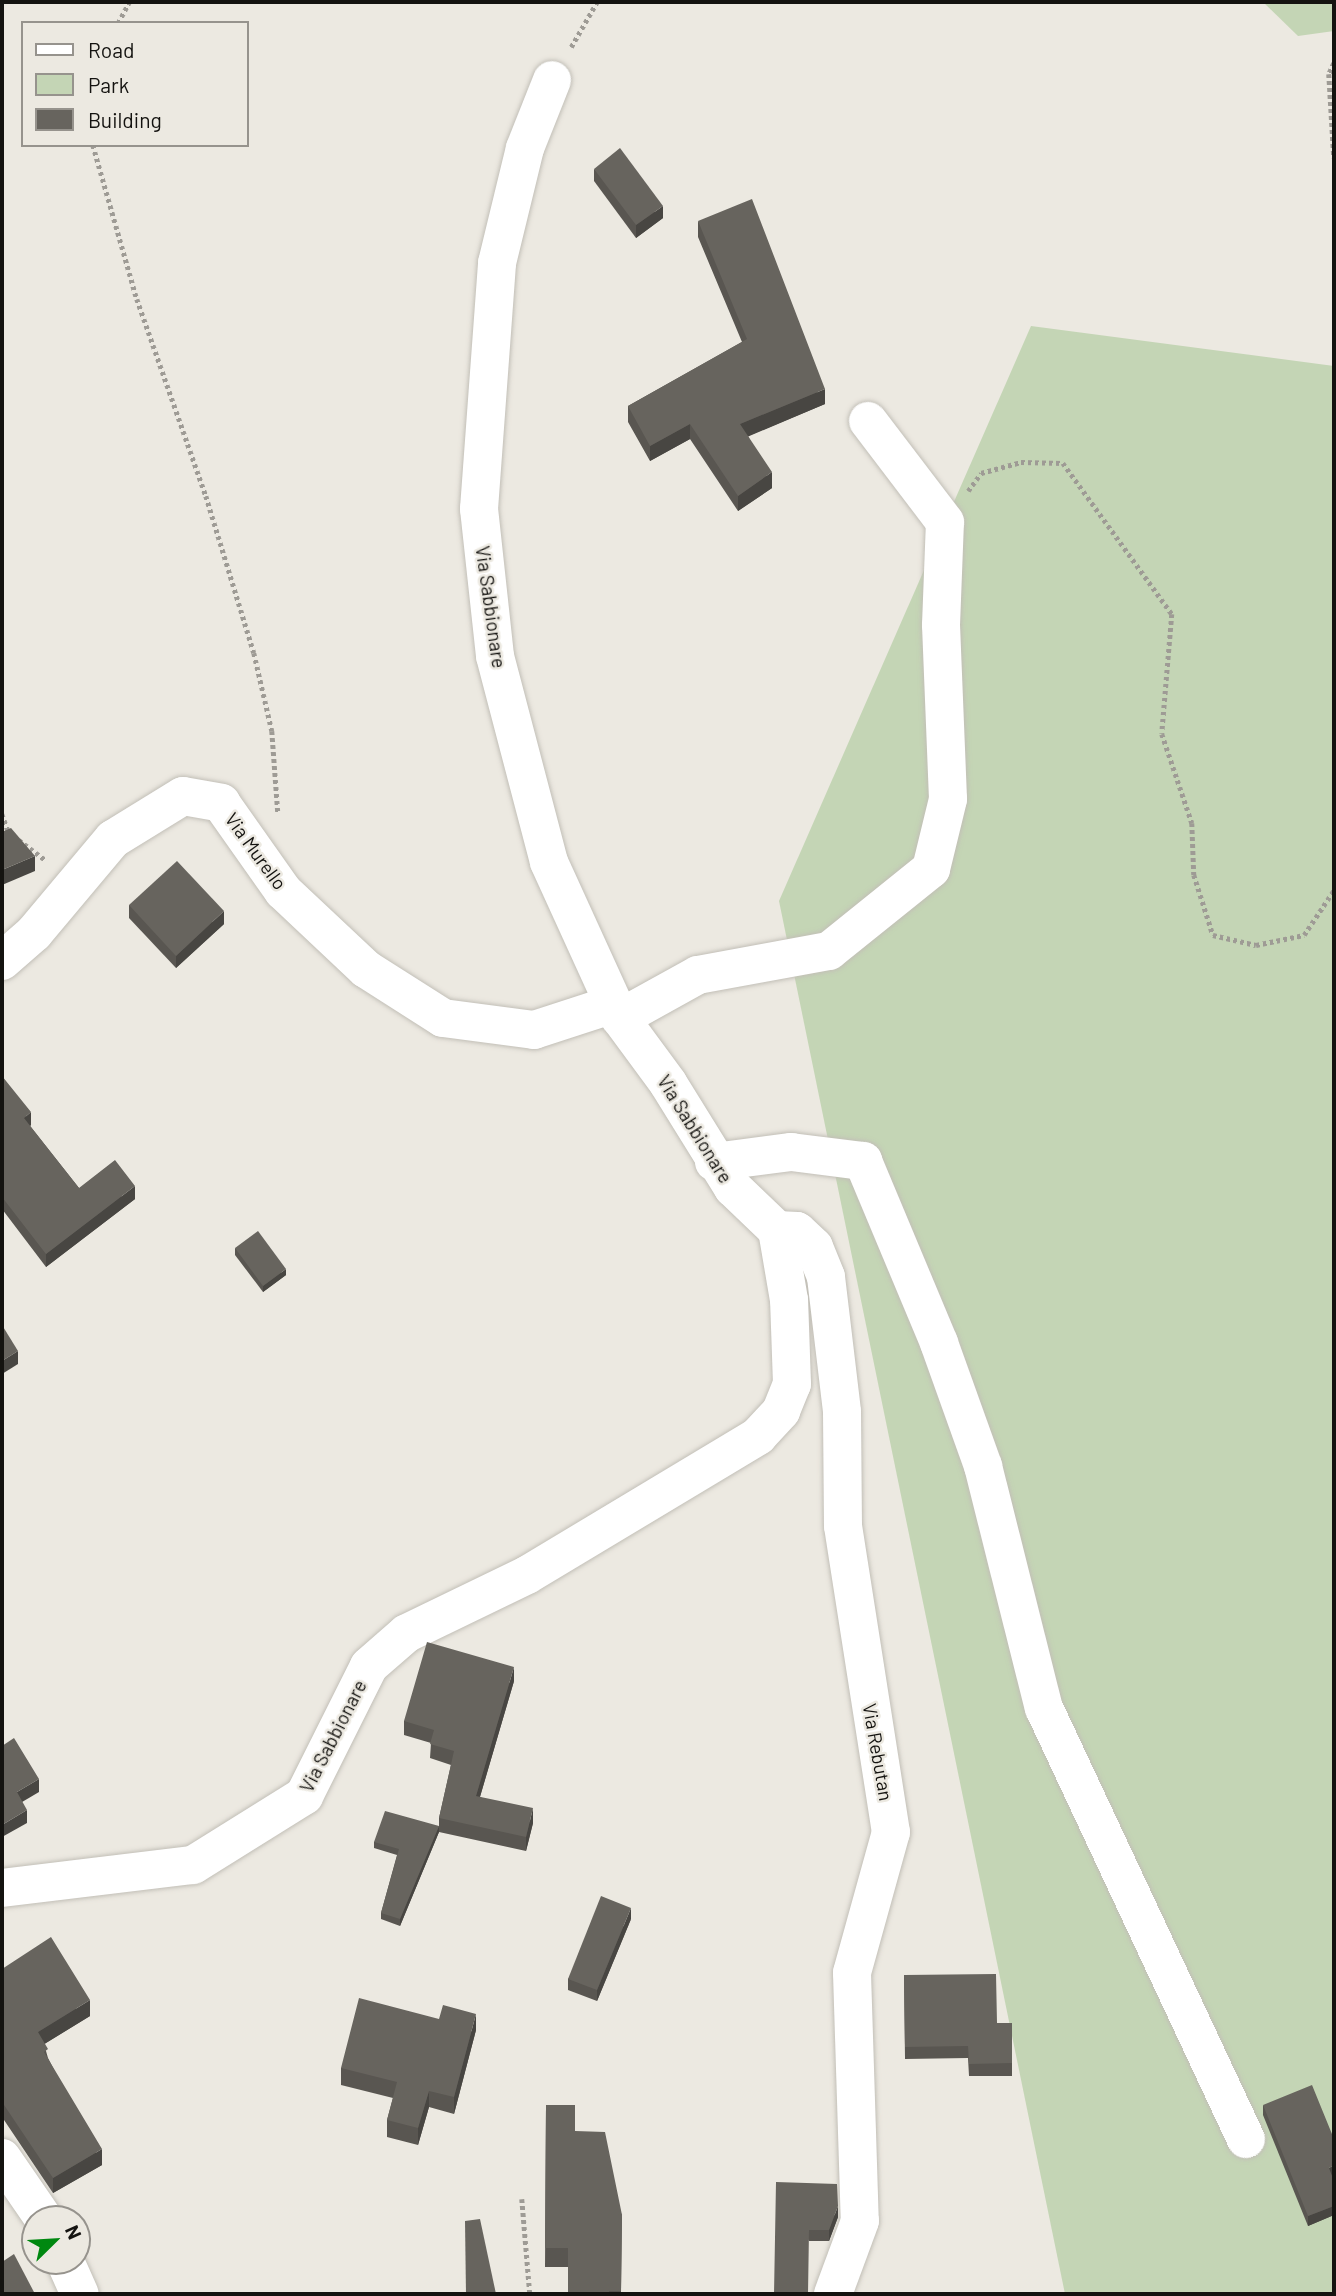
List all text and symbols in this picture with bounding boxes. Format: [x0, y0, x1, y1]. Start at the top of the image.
legend [21, 21, 248, 147]
text: Road [88, 37, 134, 62]
text: Park [88, 72, 129, 97]
text: Building [88, 107, 162, 132]
street label: Via Sabbionare [471, 544, 511, 670]
street label: Via Murello [221, 808, 291, 894]
street label: Via Sabbionare [653, 1071, 737, 1187]
street label: Via Sabbionare [295, 1676, 371, 1796]
street label: Via Rebutan [858, 1701, 898, 1803]
north arrow [21, 2205, 91, 2275]
text: N [61, 2222, 87, 2243]

